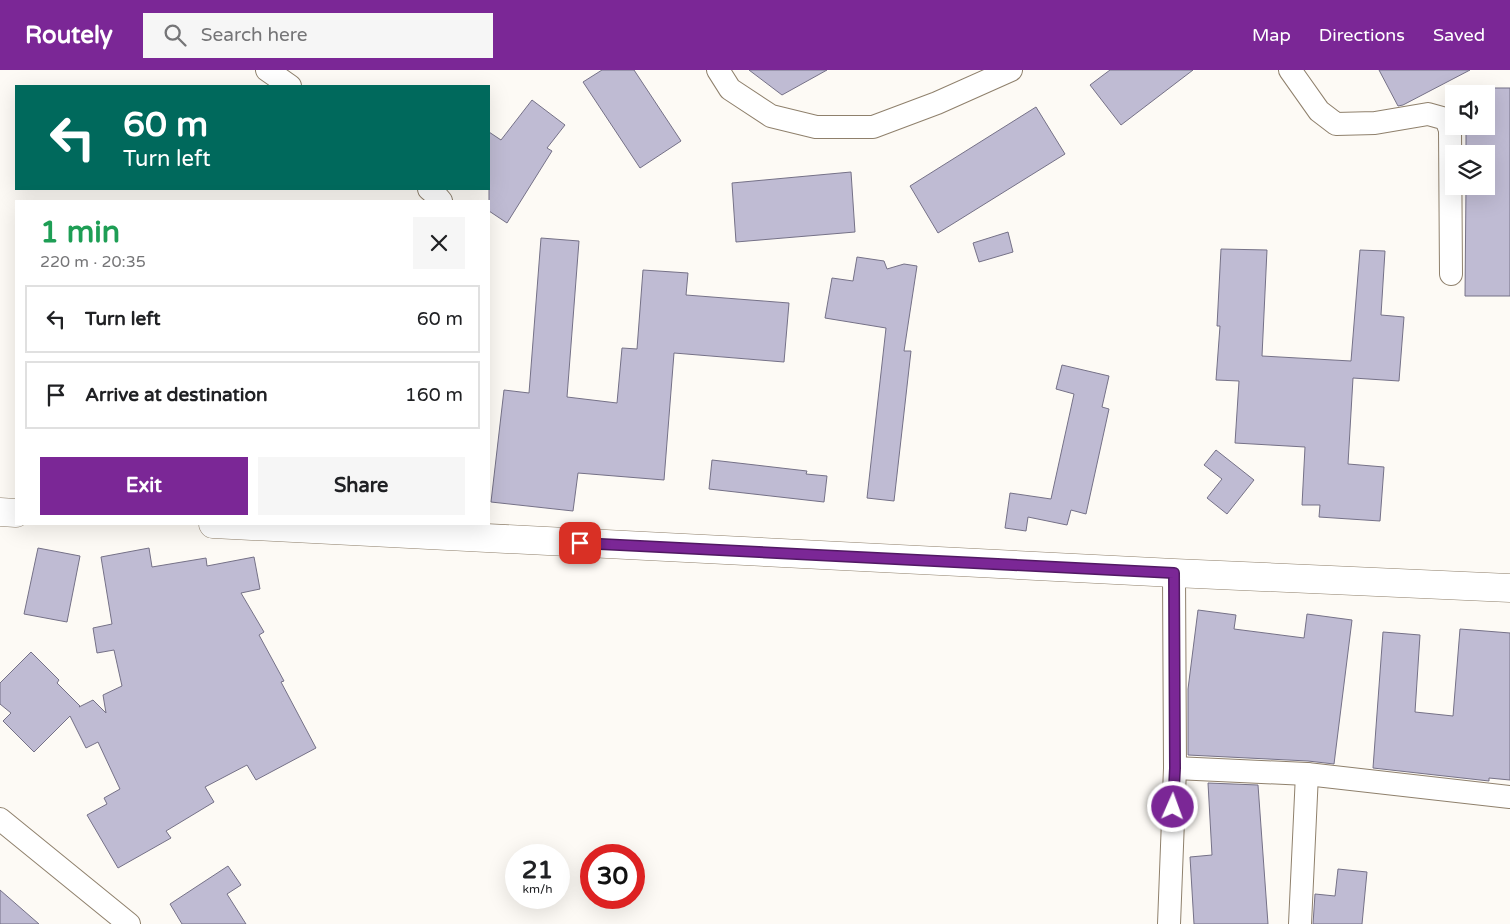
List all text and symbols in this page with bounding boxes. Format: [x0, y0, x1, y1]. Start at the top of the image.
search box [143, 13, 493, 58]
text: Routely [25, 21, 113, 50]
icon: search [161, 21, 189, 49]
text: Search here [201, 24, 308, 46]
text: Map [1252, 24, 1291, 46]
text: Directions [1319, 24, 1405, 46]
text: Saved [1433, 24, 1485, 46]
map controls [1445, 85, 1495, 195]
button: sound [1445, 85, 1495, 135]
text: 60 m [123, 104, 208, 146]
icon: left [40, 105, 105, 170]
button: layers [1445, 145, 1495, 195]
text: Turn left [123, 146, 211, 172]
text: 1 min [40, 214, 120, 251]
button: close [413, 217, 465, 269]
text: 220 m · 20:35 [40, 252, 146, 272]
icon: left [42, 305, 70, 333]
text: Turn left [85, 308, 161, 330]
text: 60 m [417, 308, 463, 330]
icon: arrive [42, 381, 70, 409]
text: Arrive at destination [85, 384, 268, 406]
text: 160 m [405, 384, 463, 406]
button: Exit [40, 457, 248, 515]
button: Share [258, 457, 465, 515]
pin [559, 522, 601, 564]
icon: arrive [566, 529, 594, 557]
position arrow [1146, 780, 1198, 832]
speed limit sign: 30 [580, 844, 645, 909]
text: 21 [522, 855, 553, 885]
text: km/h [522, 882, 553, 896]

